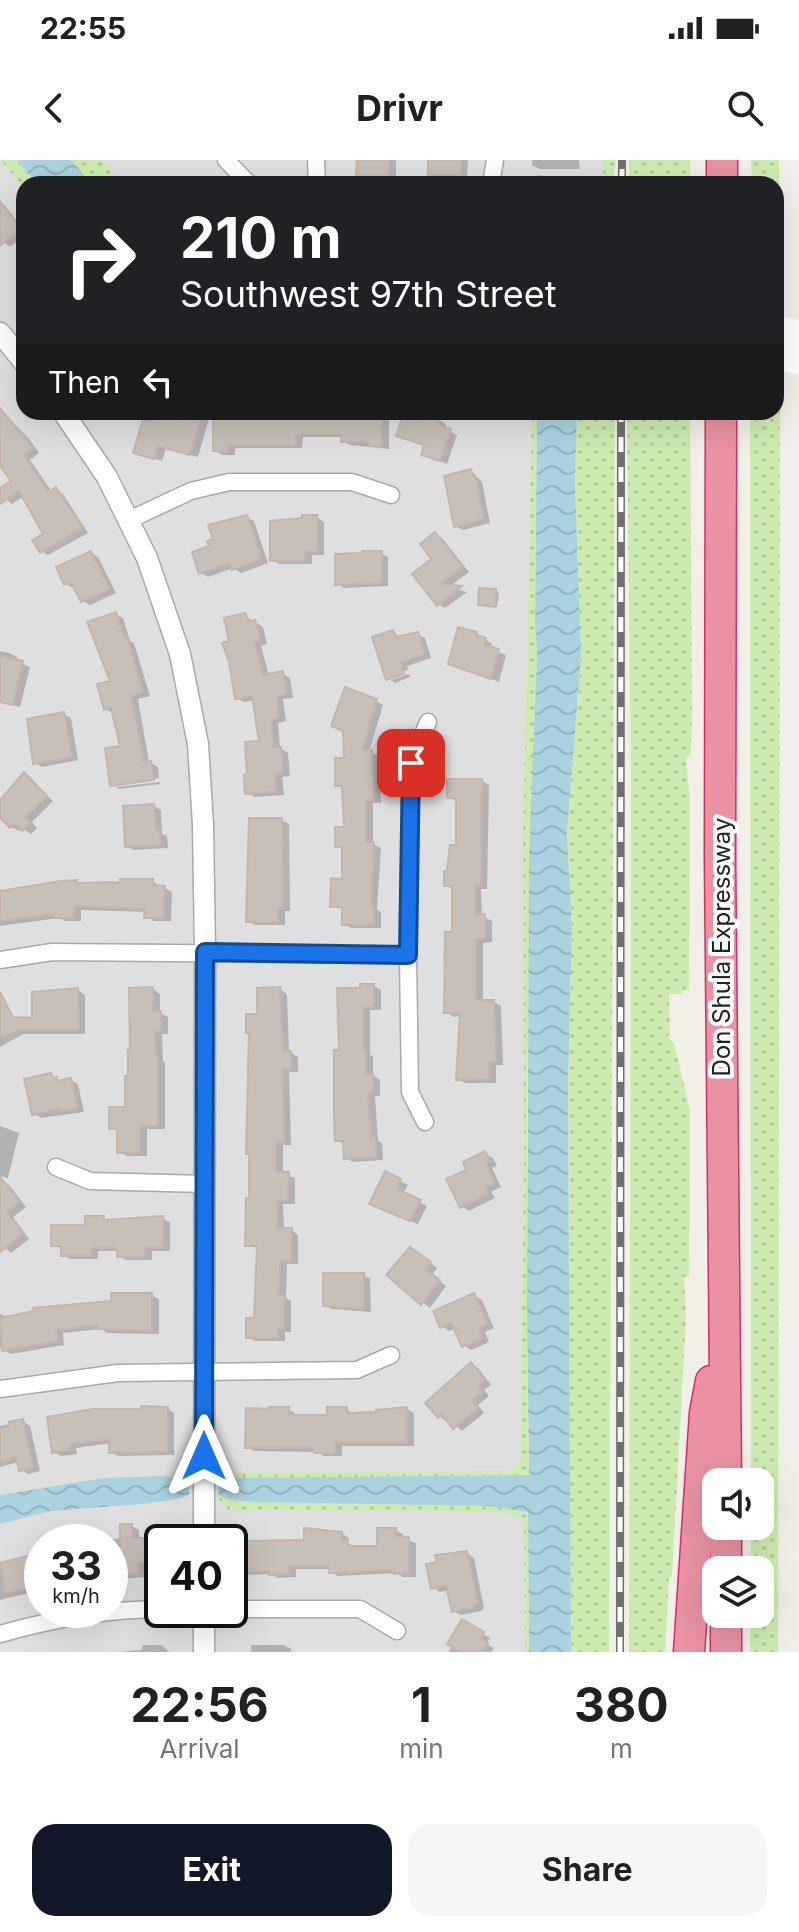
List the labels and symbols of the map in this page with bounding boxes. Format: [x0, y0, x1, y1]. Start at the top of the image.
pin [377, 729, 445, 797]
street label: Don Shula Expressway [707, 818, 736, 1076]
position arrow [162, 1414, 246, 1498]
speed limit sign: 40 [144, 1524, 248, 1628]

